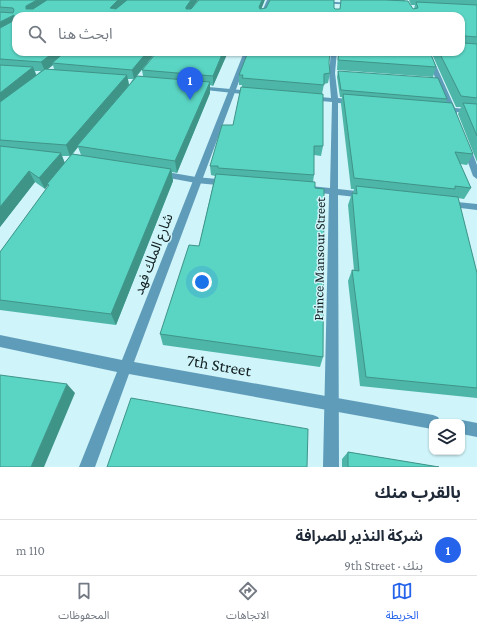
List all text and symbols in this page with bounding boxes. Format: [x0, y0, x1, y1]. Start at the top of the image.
search box [12, 12, 465, 56]
icon: search [26, 23, 48, 45]
text: ابحث هنا [58, 26, 113, 42]
pin: 1 [177, 67, 203, 100]
street label: Prince Mansour Street [310, 197, 328, 321]
street label: شارع الملك فهد [130, 211, 179, 298]
your location [192, 272, 212, 292]
street label: 7th Street [185, 350, 253, 381]
map controls [429, 419, 465, 455]
button: layers [429, 419, 465, 455]
text: بالقرب منك [375, 483, 461, 502]
text: شركة النذير للصرافة [296, 528, 423, 544]
text: 110 m [16, 543, 45, 558]
text: 1 [446, 543, 450, 558]
text: بنك · 9th Street [344, 558, 423, 573]
tab: المحفوظات [58, 580, 109, 627]
tab: الاتجاهات [226, 580, 269, 627]
tab: الخريطة [386, 580, 419, 627]

